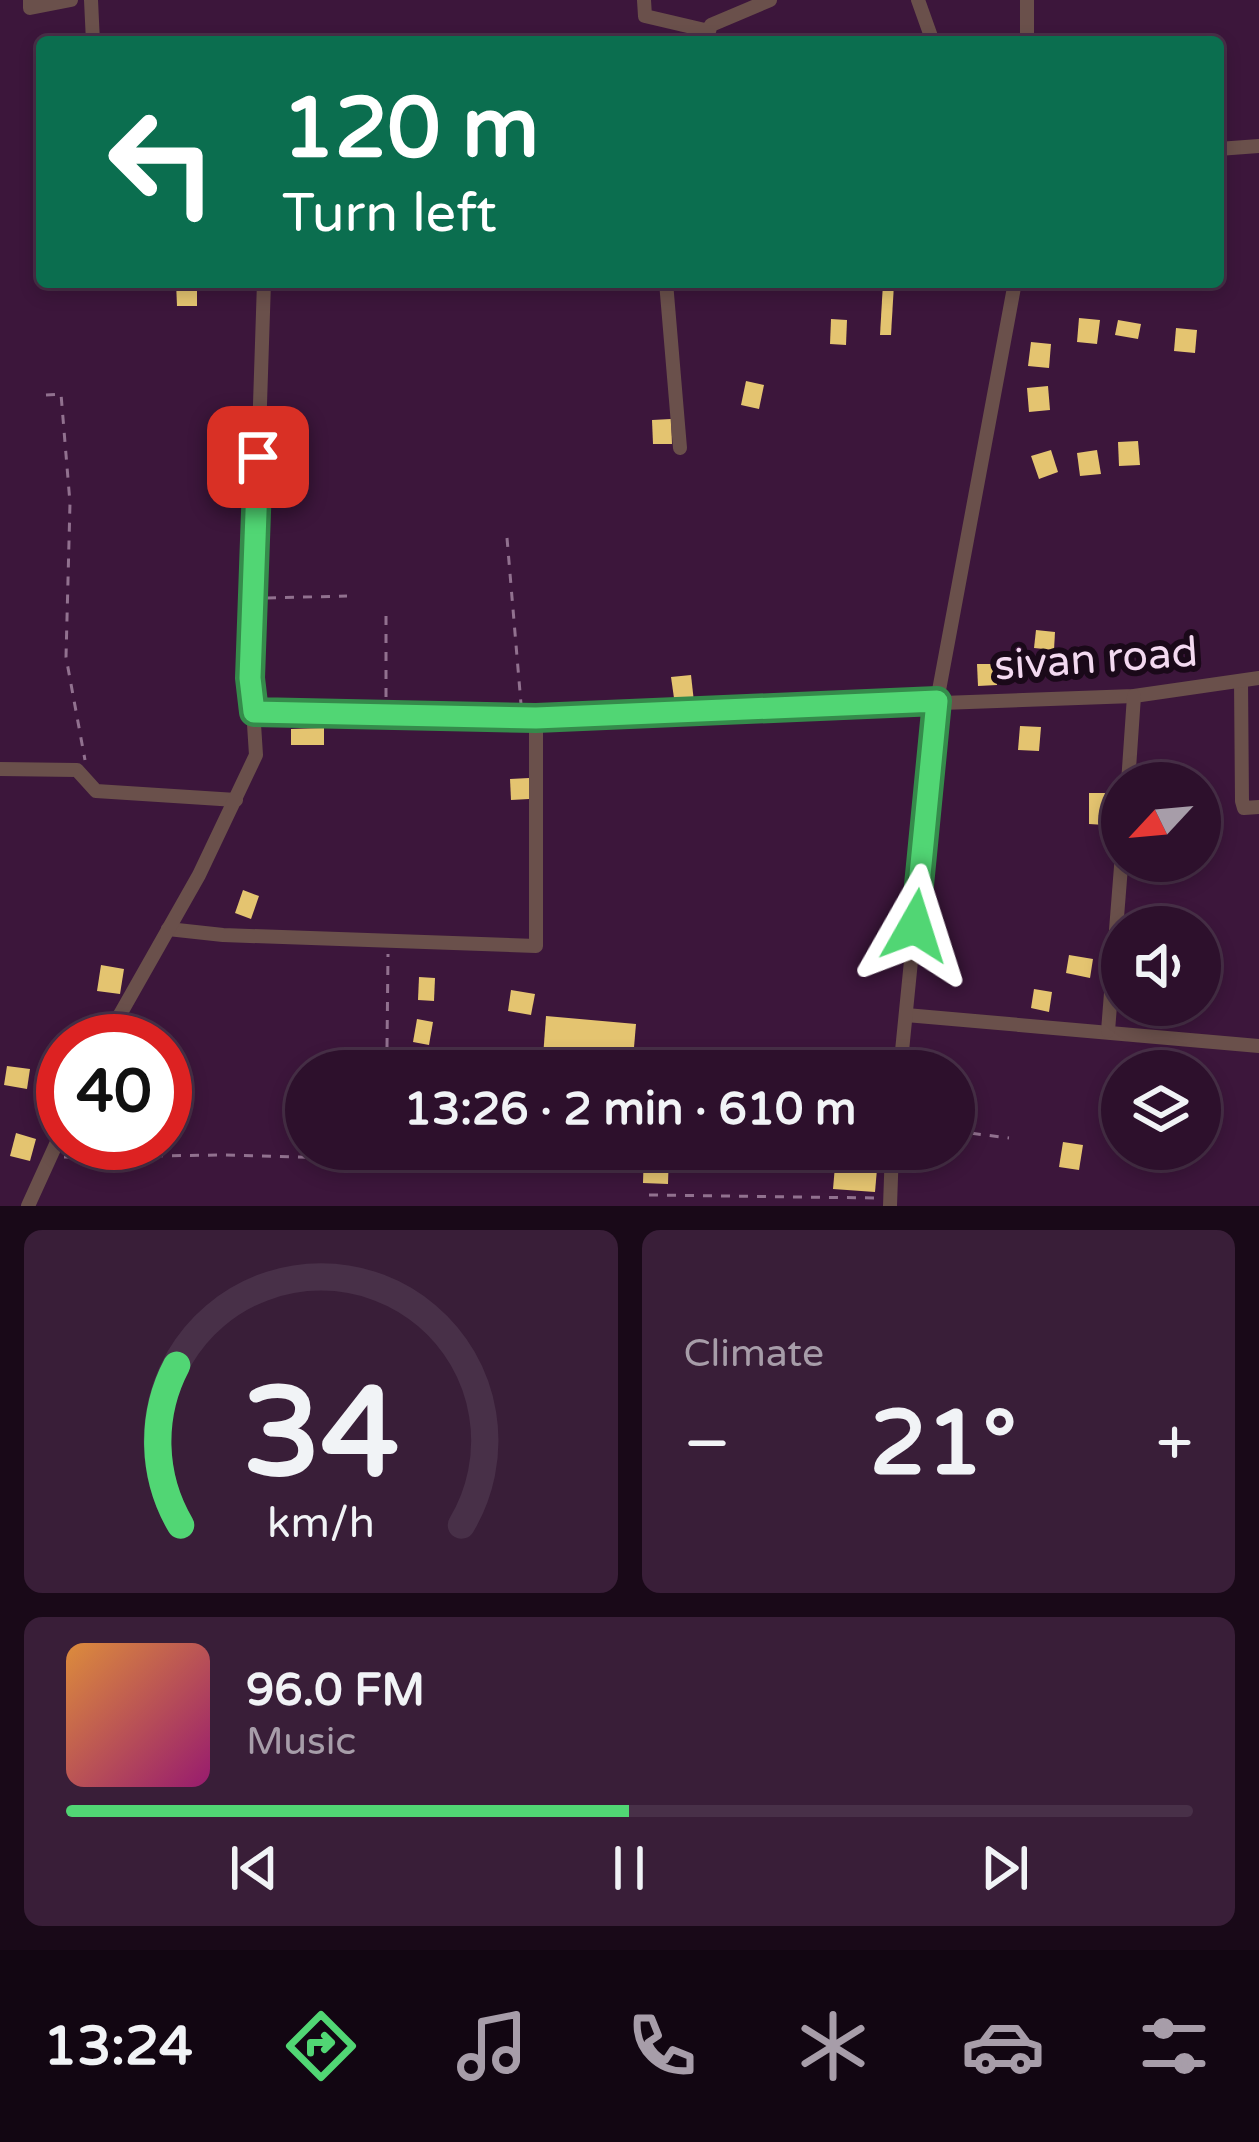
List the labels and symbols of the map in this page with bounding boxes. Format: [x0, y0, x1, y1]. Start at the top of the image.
pin [207, 406, 309, 508]
street label: sivan road [993, 626, 1199, 692]
north arrow [1101, 762, 1221, 882]
position arrow [852, 863, 978, 989]
speed limit sign: 40 [36, 1014, 192, 1170]

